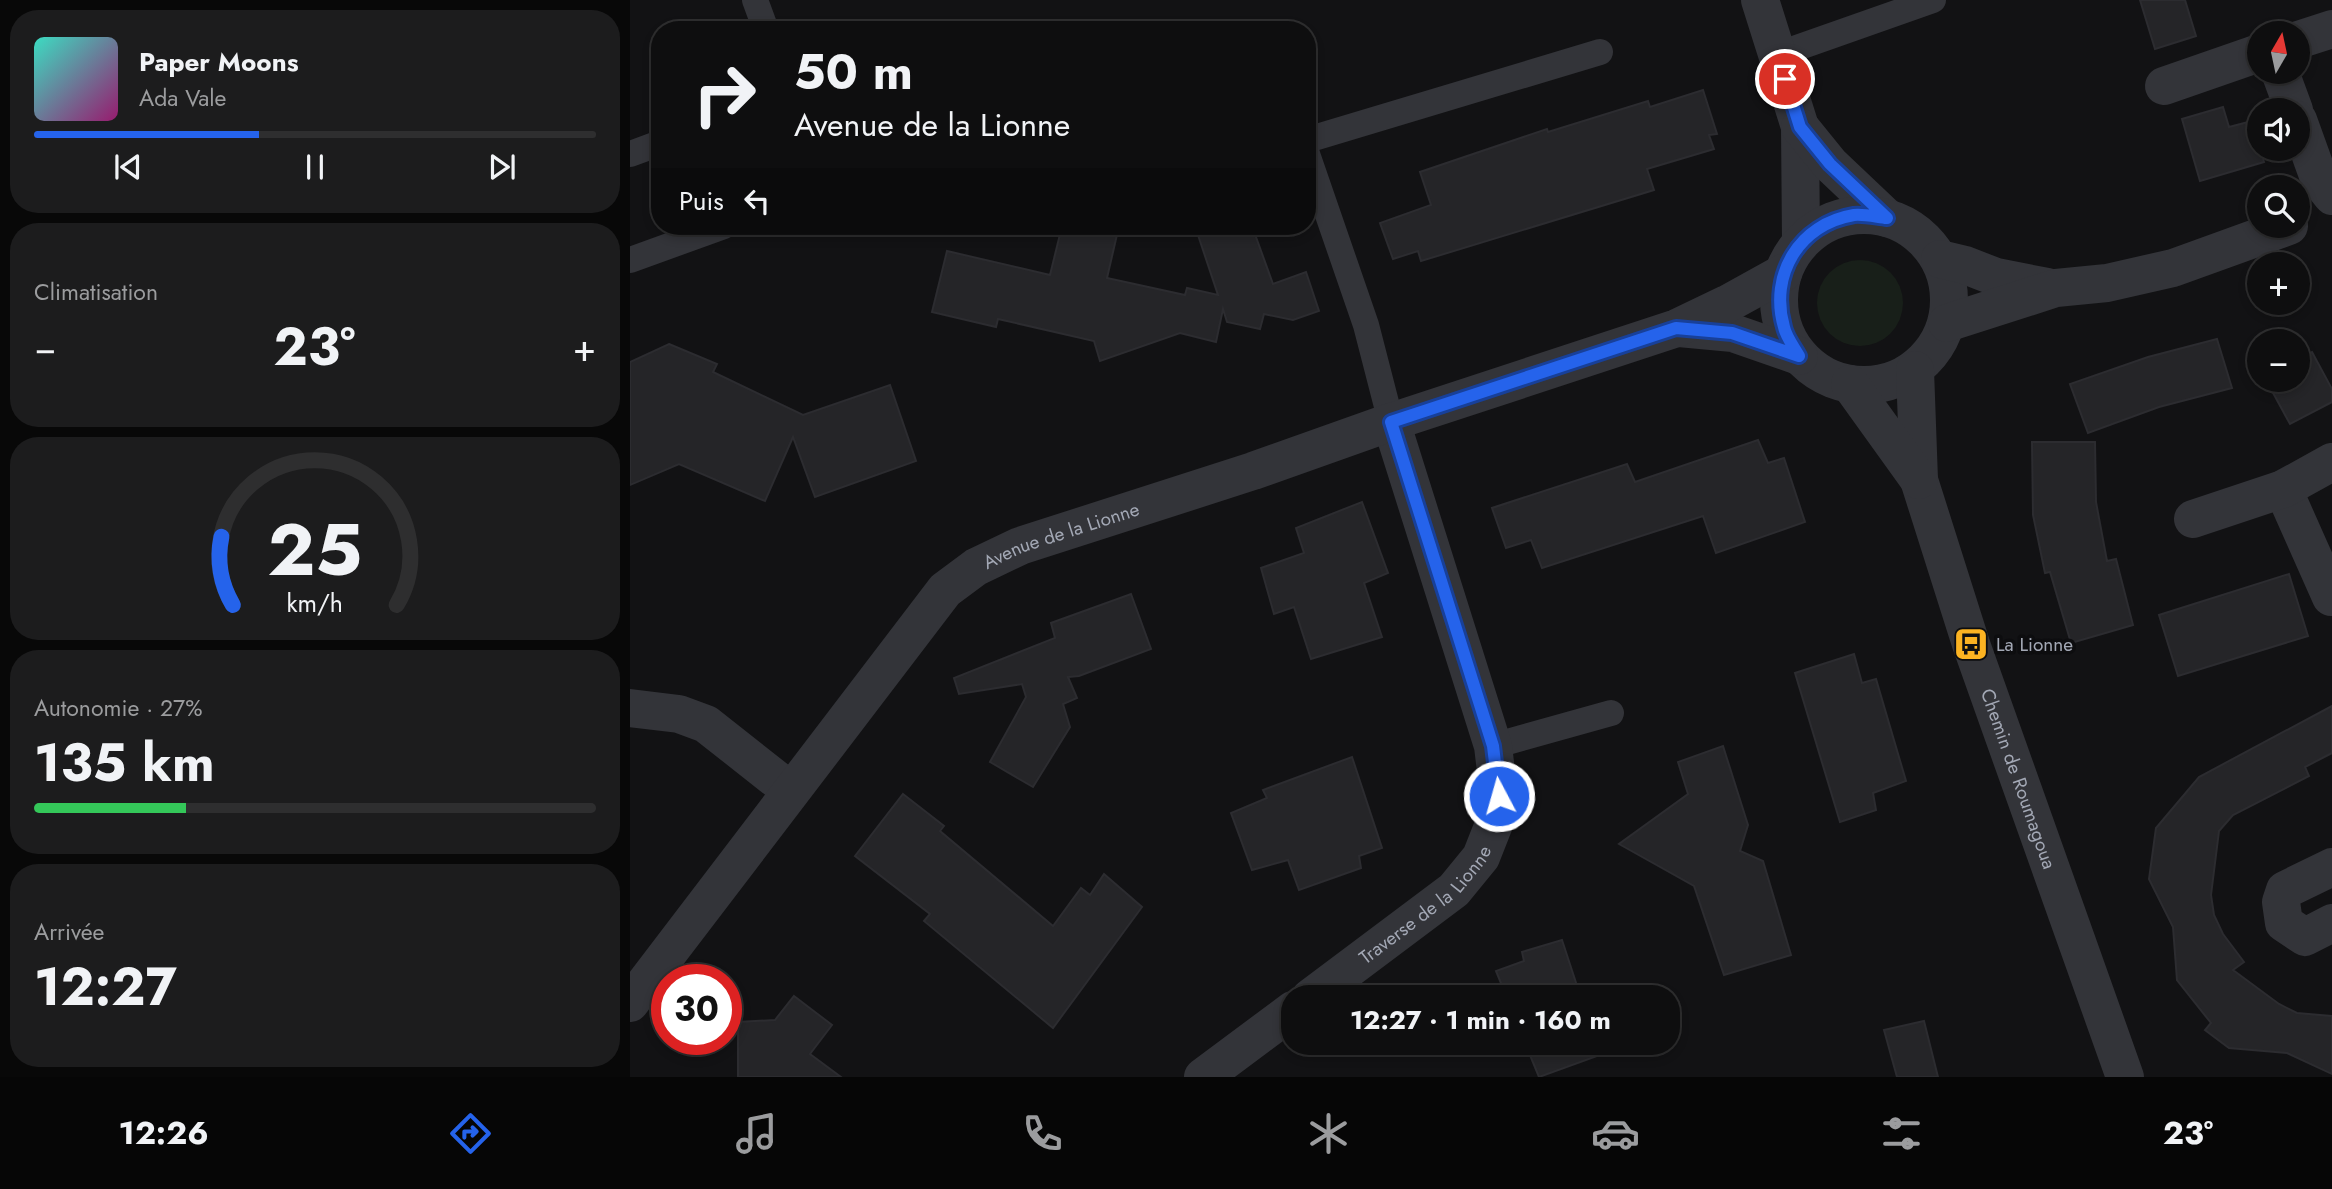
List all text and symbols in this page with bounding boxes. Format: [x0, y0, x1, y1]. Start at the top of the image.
north arrow [2247, 21, 2310, 84]
map controls [2247, 21, 2310, 392]
text: 50 m [794, 37, 913, 107]
text: Paper Moons [139, 43, 299, 81]
icon: right [679, 49, 770, 140]
pin [1755, 49, 1815, 109]
icon: arrive [1766, 60, 1804, 98]
text: Ada Vale [139, 81, 226, 115]
button: sound [2247, 98, 2310, 161]
text: Avenue de la Lionne [794, 102, 1070, 148]
icon: previous [109, 148, 147, 186]
icon: pause [296, 148, 334, 186]
icon: next [483, 148, 521, 186]
button: search [2247, 175, 2310, 238]
text: Puis [679, 182, 724, 220]
icon: left [738, 182, 776, 220]
button: + [2247, 252, 2310, 315]
text: Climatisation [34, 275, 158, 309]
text: 23° [274, 309, 355, 385]
text: − [34, 320, 56, 375]
text: + [573, 320, 596, 375]
button: − [2247, 329, 2310, 392]
street label: Avenue de la Lionne [978, 495, 1143, 575]
text: 25 [268, 497, 362, 602]
text: km/h [287, 584, 343, 620]
bus stop icon: La Lionne [1952, 625, 1990, 663]
place label: La Lionne [1996, 631, 2073, 658]
street label: Chemin de Roumagoua [1974, 685, 2063, 873]
text: Autonomie · 27% [34, 691, 202, 725]
text: 135 km [34, 725, 215, 801]
position arrow [1462, 759, 1536, 833]
street label: Traverse de la Lionne [1353, 841, 1498, 970]
text: Arrivée [34, 915, 104, 949]
text: 12:27 [34, 949, 177, 1025]
speed limit sign: 30 [651, 964, 742, 1055]
text: 12:27 · 1 min · 160 m [1350, 1001, 1611, 1039]
icon: directions [446, 1109, 495, 1158]
icon: music [732, 1109, 781, 1158]
icon: phone [1018, 1109, 1067, 1158]
icon: climate [1304, 1109, 1353, 1158]
icon: car [1591, 1109, 1640, 1158]
icon: filters [1877, 1109, 1926, 1158]
text: 12:26 [119, 1110, 209, 1156]
text: 23° [2163, 1110, 2213, 1156]

